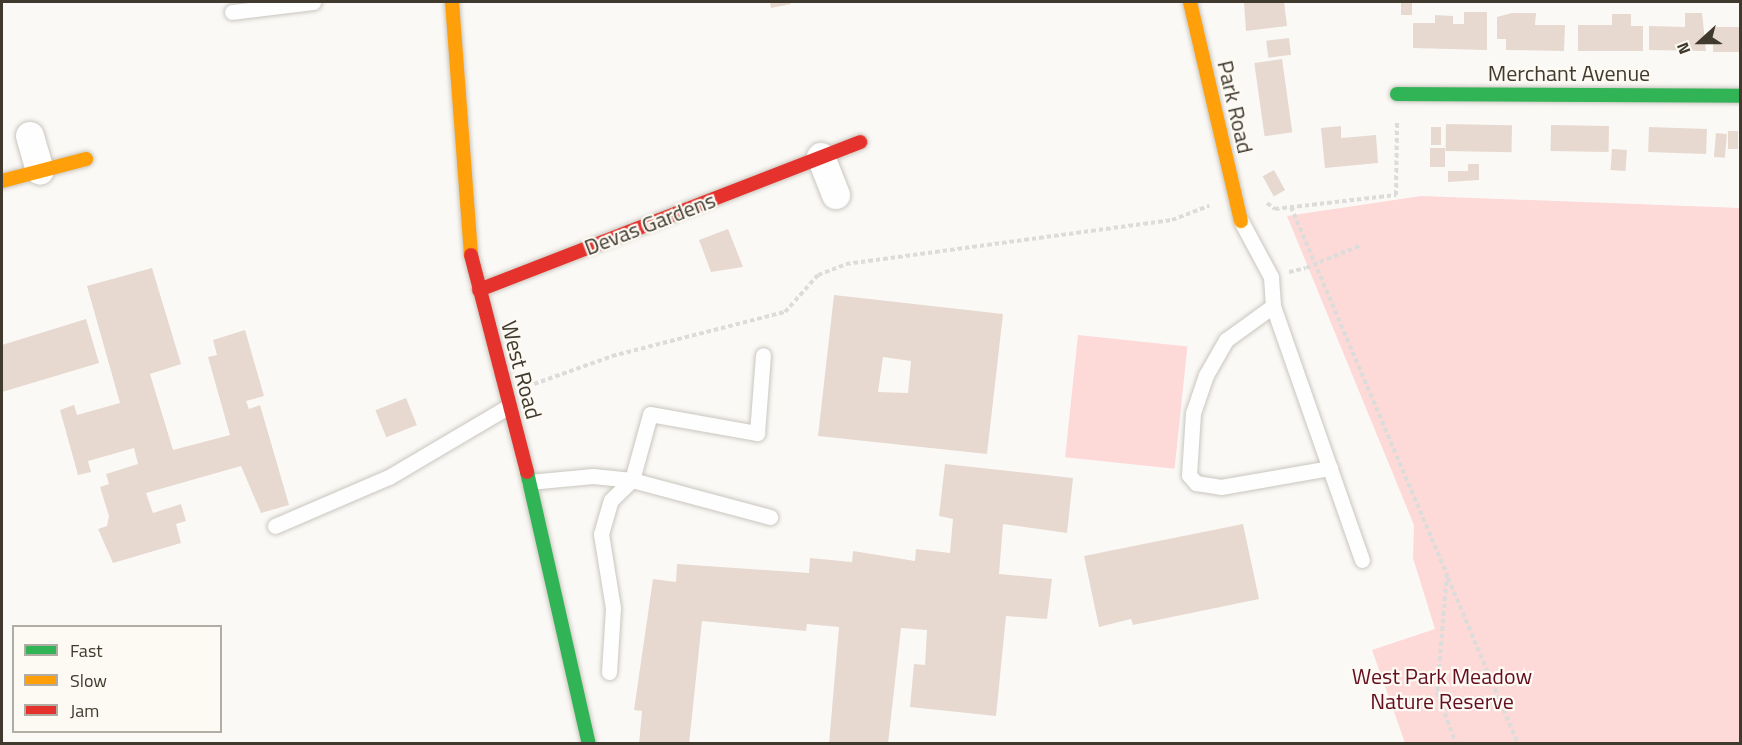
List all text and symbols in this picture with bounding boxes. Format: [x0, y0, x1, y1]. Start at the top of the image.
north arrow [1670, 12, 1730, 72]
text: N [1670, 39, 1696, 58]
street label: Park Road [1212, 58, 1258, 156]
street label: Merchant Avenue [1488, 61, 1650, 87]
street label: Devas Gardens [581, 187, 719, 261]
street label: West Road [495, 318, 547, 422]
legend [12, 625, 222, 733]
text: Fast [70, 637, 103, 664]
park label: West Park Meadow Nature Reserve [1352, 663, 1532, 714]
text: Slow [70, 667, 107, 694]
text: Jam [70, 697, 99, 724]

